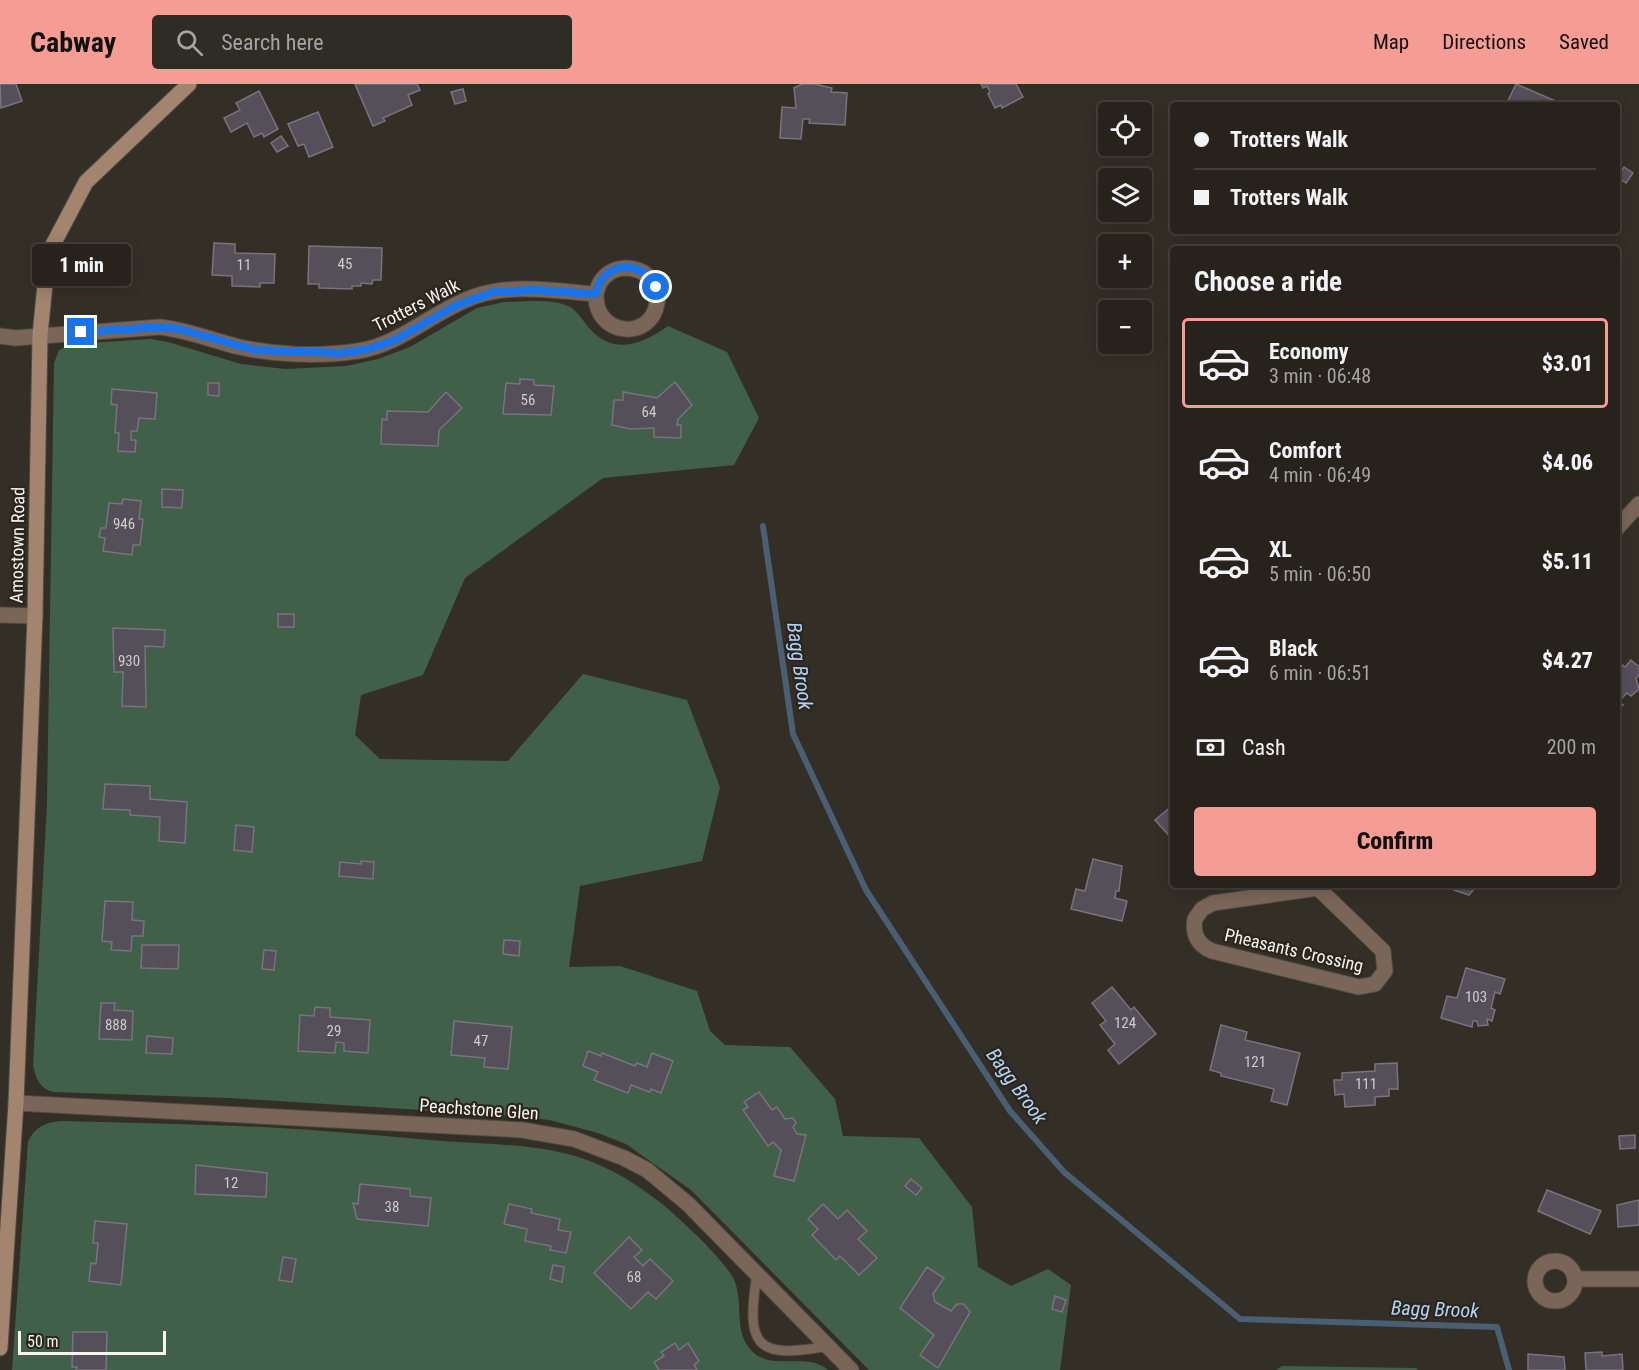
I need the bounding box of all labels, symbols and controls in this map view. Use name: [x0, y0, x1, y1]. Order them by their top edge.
search box: [152, 15, 572, 69]
text: Cabway: [30, 26, 116, 59]
icon: search: [173, 26, 206, 59]
text: Search here: [221, 30, 324, 55]
text: Map: [1373, 30, 1409, 54]
text: Directions: [1442, 30, 1526, 54]
text: Saved: [1559, 30, 1609, 54]
map controls: [1098, 102, 1152, 354]
button: locate: [1098, 102, 1152, 156]
text: Trotters Walk: [1230, 127, 1348, 152]
button: layers: [1098, 168, 1152, 222]
text: Trotters Walk: [1230, 185, 1348, 210]
button: +: [1098, 234, 1152, 288]
callout: 1 min: [32, 245, 130, 287]
text: 1 min: [59, 253, 104, 277]
house number: 45: [338, 255, 352, 273]
house number: 11: [237, 256, 251, 274]
text: Choose a ride: [1194, 266, 1342, 298]
route start: [642, 273, 669, 300]
street label: Trotters Walk: [369, 274, 463, 336]
button: −: [1098, 300, 1152, 354]
route end: [67, 318, 94, 345]
icon: car: [1197, 336, 1251, 390]
text: Economy: [1269, 339, 1349, 364]
text: $3.01: [1542, 351, 1593, 376]
text: 3 min · 06:48: [1269, 364, 1371, 388]
house number: 56: [521, 391, 535, 409]
house number: 64: [642, 403, 656, 421]
icon: car: [1197, 435, 1251, 489]
text: Comfort: [1269, 438, 1342, 463]
text: $4.06: [1542, 450, 1593, 475]
text: 4 min · 06:49: [1269, 463, 1371, 487]
street label: Amostown Road: [5, 487, 29, 603]
house number: 946: [113, 515, 135, 533]
icon: car: [1197, 534, 1251, 588]
text: XL: [1269, 537, 1292, 562]
text: $5.11: [1542, 549, 1593, 574]
text: 5 min · 06:50: [1269, 562, 1371, 586]
water label: Bagg Brook: [782, 621, 818, 713]
icon: car: [1197, 633, 1251, 687]
text: Black: [1269, 636, 1318, 661]
text: $4.27: [1542, 648, 1593, 673]
house number: 930: [118, 652, 140, 670]
text: 6 min · 06:51: [1269, 661, 1371, 685]
icon: cash: [1194, 731, 1227, 764]
text: Cash: [1242, 735, 1286, 760]
text: 200 m: [1547, 735, 1596, 759]
button: Confirm: [1194, 807, 1596, 876]
street label: Pheasants Crossing: [1223, 924, 1365, 976]
house number: 103: [1465, 988, 1487, 1006]
house number: 124: [1114, 1014, 1136, 1032]
house number: 888: [105, 1016, 127, 1034]
house number: 29: [327, 1022, 341, 1040]
house number: 47: [474, 1032, 488, 1050]
water label: Bagg Brook: [981, 1043, 1053, 1130]
house number: 121: [1244, 1053, 1266, 1071]
house number: 111: [1355, 1075, 1377, 1093]
street label: Peachstone Glen: [419, 1094, 539, 1124]
house number: 12: [224, 1174, 238, 1192]
house number: 38: [385, 1198, 399, 1216]
house number: 68: [627, 1268, 641, 1286]
water label: Bagg Brook: [1391, 1295, 1481, 1323]
scale bar: [18, 1328, 166, 1356]
text: 50 m: [27, 1332, 59, 1351]

